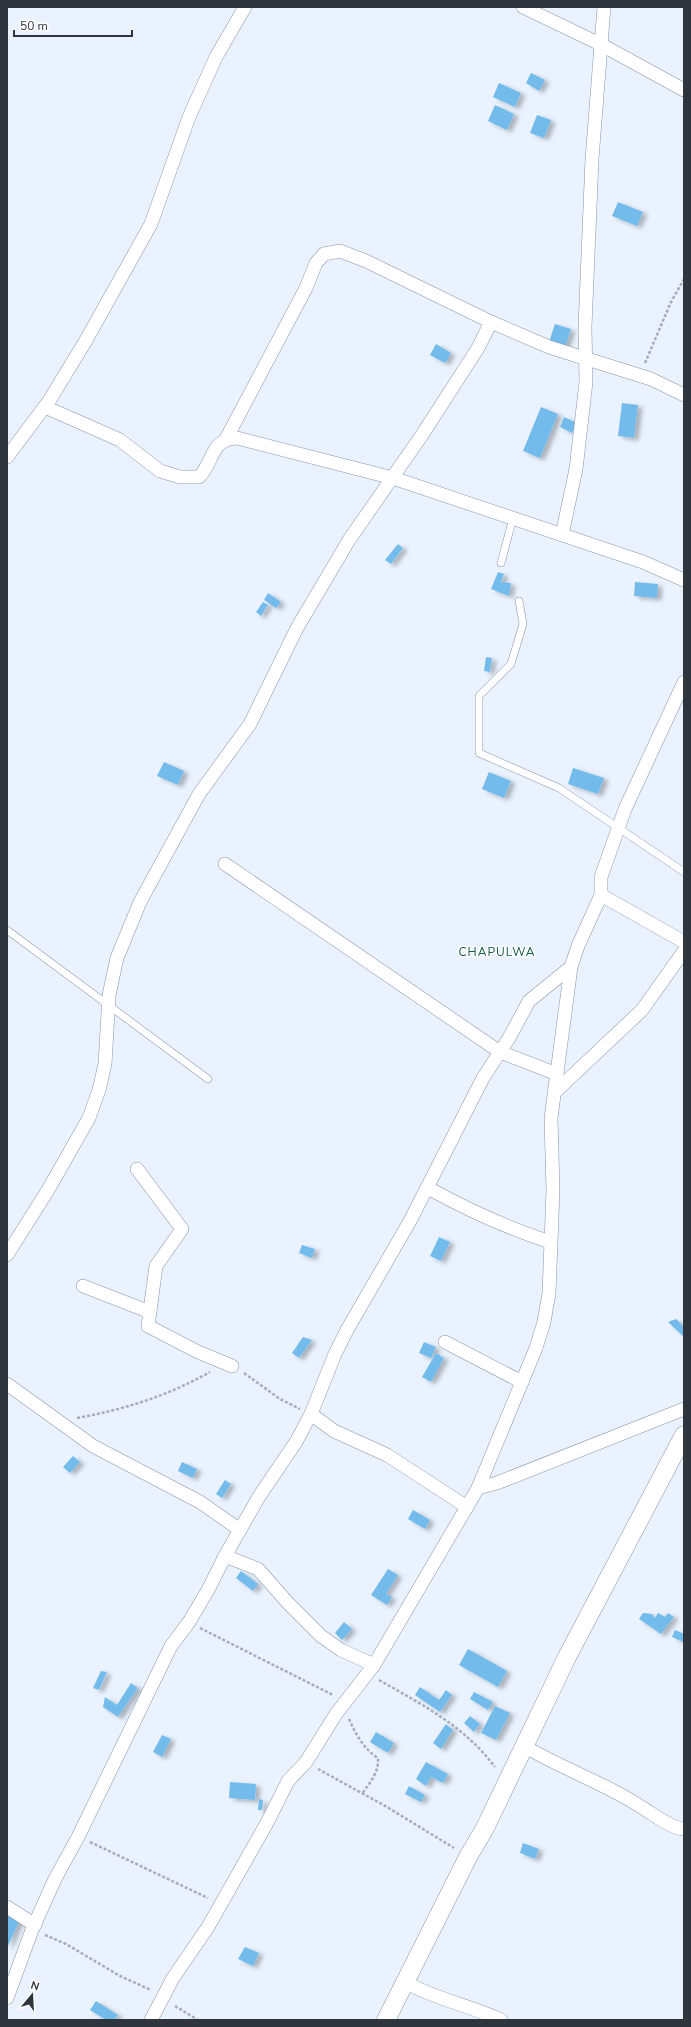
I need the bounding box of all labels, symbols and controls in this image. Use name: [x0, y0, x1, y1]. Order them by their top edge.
scale bar: [14, 12, 132, 38]
text: 50 m: [20, 18, 48, 34]
district label: CHAPULWA: [459, 944, 535, 960]
north arrow: [12, 1975, 52, 2015]
text: N: [29, 1978, 41, 1994]

